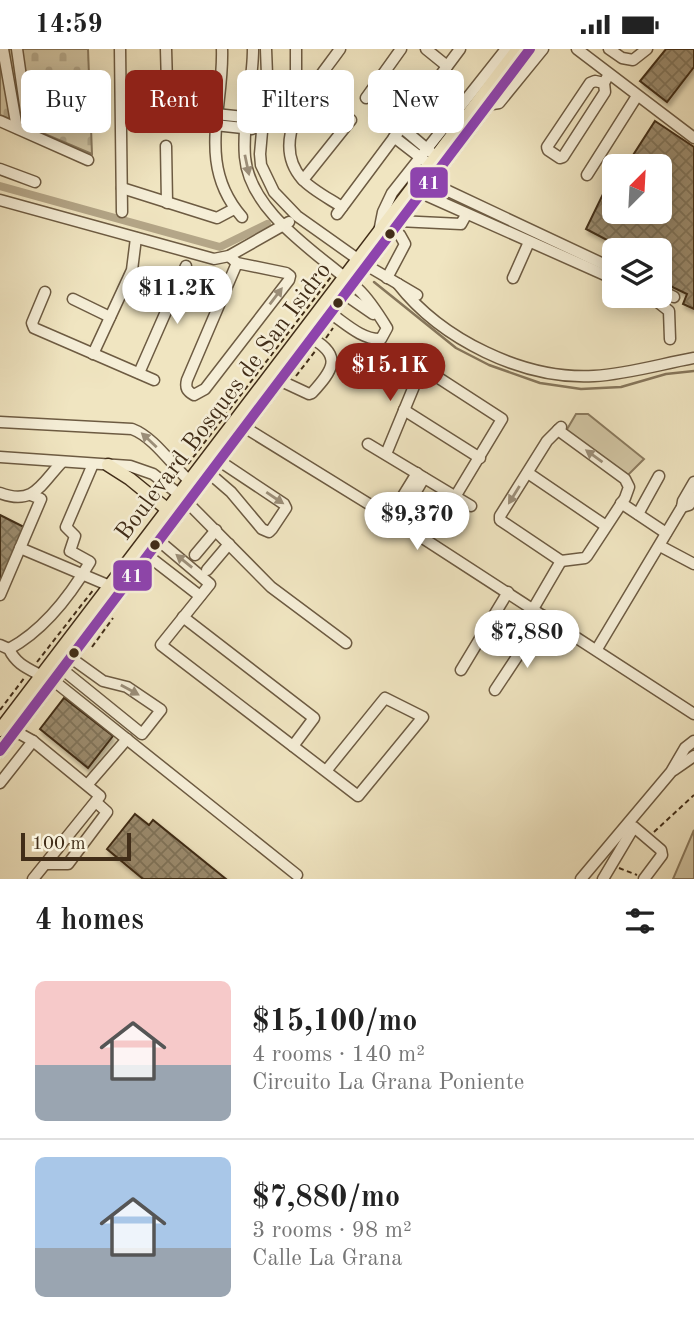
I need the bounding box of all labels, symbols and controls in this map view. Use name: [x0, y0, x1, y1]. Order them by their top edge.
text: 14:59: [35, 12, 103, 38]
chip: Buy: [21, 70, 111, 133]
chip: Rent: [125, 70, 223, 133]
chip: Filters: [237, 70, 354, 133]
chip: New: [368, 70, 464, 133]
north arrow: [602, 154, 672, 224]
map controls: [602, 154, 672, 308]
one-way arrow: [242, 155, 253, 177]
line badge: 41: [409, 166, 449, 199]
text: 41: [418, 175, 440, 194]
unlabelled marker: [383, 227, 397, 241]
button: layers: [602, 238, 672, 308]
street label: Boulevard Bosques de San Isidro: [112, 259, 336, 545]
pin: $11.2K: [120, 267, 234, 326]
text: $11.2K: [138, 277, 216, 300]
one-way arrow: [269, 288, 284, 306]
unlabelled marker: [331, 296, 345, 310]
pin: $15.1K: [333, 343, 447, 403]
text: $15.1K: [351, 354, 429, 377]
one-way arrow: [141, 433, 158, 449]
one-way arrow: [585, 450, 603, 464]
one-way arrow: [507, 485, 520, 504]
one-way arrow: [265, 492, 285, 505]
pin: $9,370: [360, 493, 474, 552]
text: $9,370: [380, 503, 454, 526]
unlabelled marker: [148, 538, 162, 552]
one-way arrow: [176, 554, 194, 569]
line badge: 41: [112, 559, 153, 592]
text: 41: [121, 568, 143, 587]
pin: $7,880: [470, 611, 584, 670]
text: $7,880: [490, 621, 564, 644]
unlabelled marker: [67, 646, 81, 660]
one-way arrow: [120, 684, 140, 696]
scale bar: [21, 830, 131, 862]
text: 100 m: [32, 835, 85, 854]
icon: filters: [621, 902, 659, 940]
text: 4 homes: [35, 906, 144, 936]
text: $15,100/mo: [252, 1007, 417, 1037]
icon: home: [91, 1009, 175, 1093]
text: 4 rooms · 140 m²: [252, 1043, 425, 1066]
text: Circuito La Grana Poniente: [252, 1071, 524, 1094]
text: $7,880/mo: [252, 1183, 400, 1213]
icon: home: [91, 1185, 175, 1269]
text: 3 rooms · 98 m²: [252, 1219, 412, 1242]
text: Calle La Grana: [252, 1247, 403, 1270]

